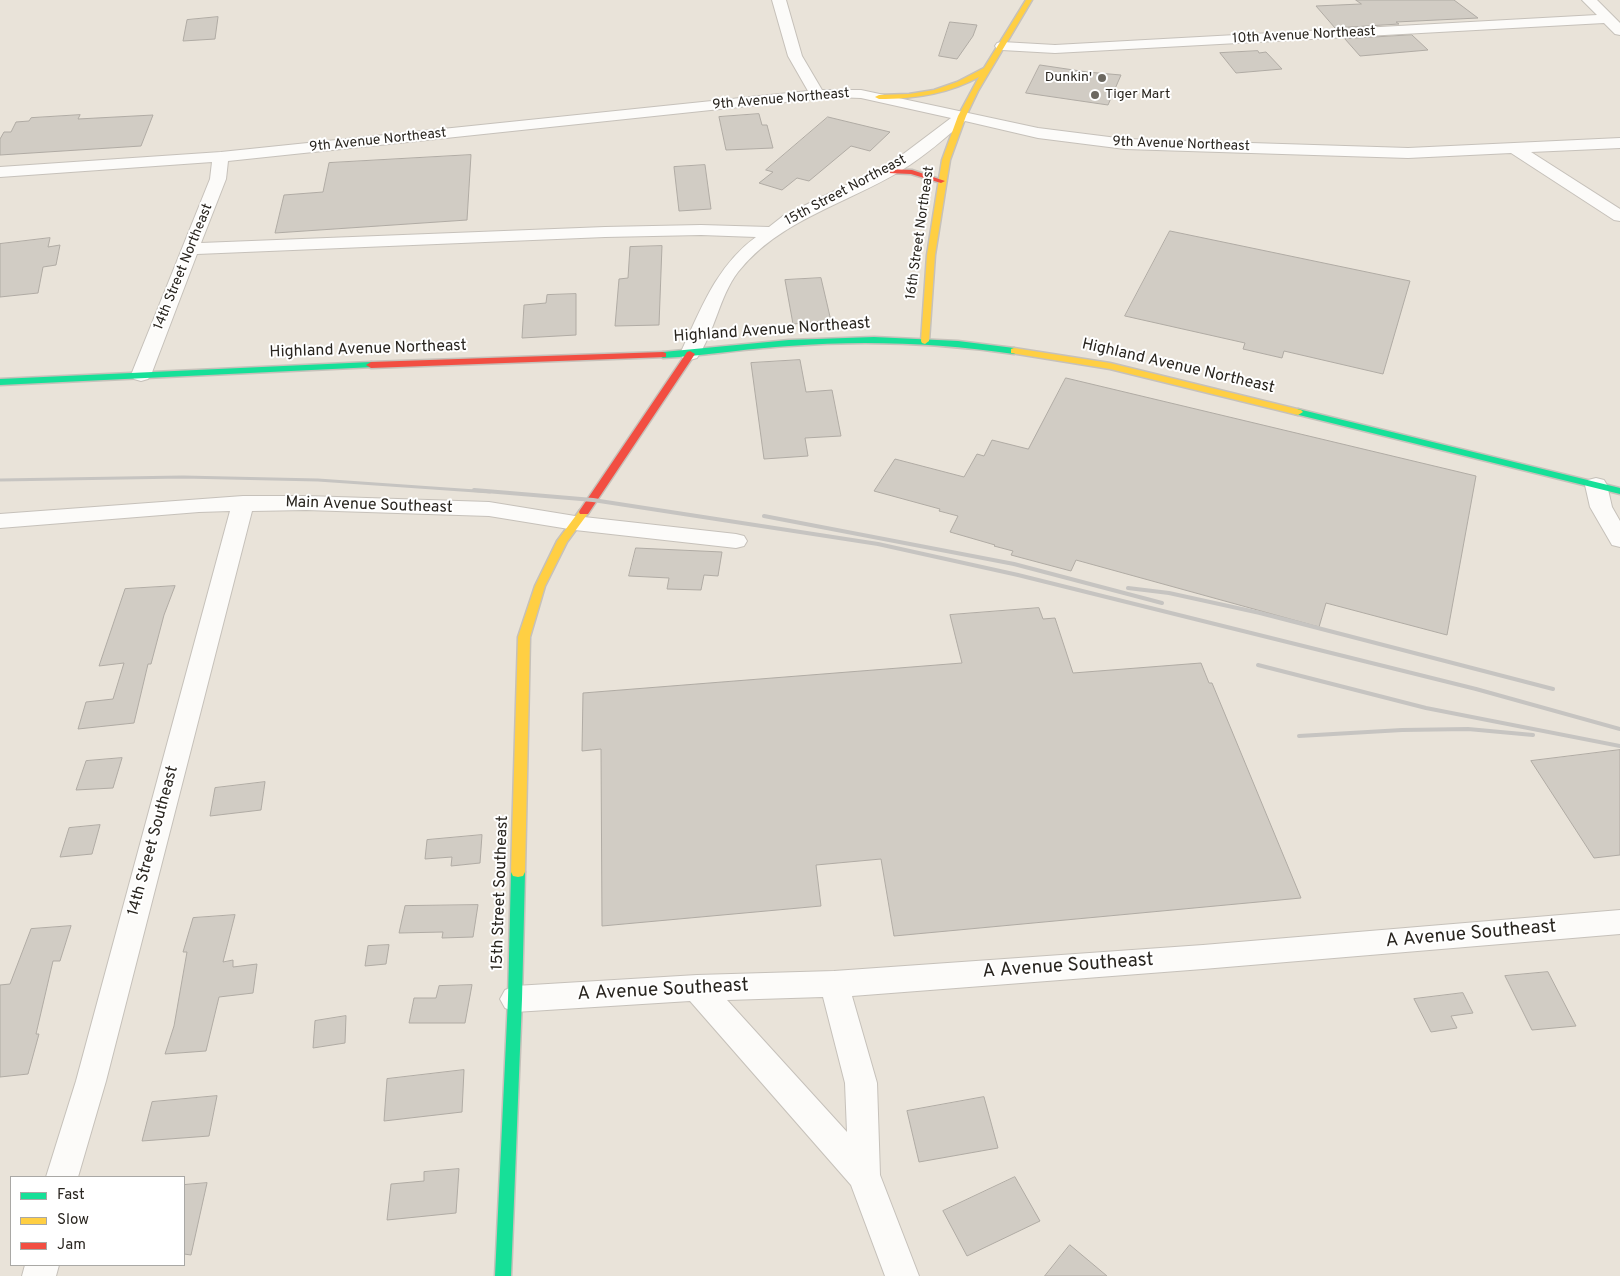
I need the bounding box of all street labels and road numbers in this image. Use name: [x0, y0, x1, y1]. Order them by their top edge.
street label: 10th Avenue Northeast: [1232, 24, 1376, 48]
street label: 9th Avenue Northeast: [712, 86, 850, 114]
street label: 9th Avenue Northeast: [309, 125, 447, 157]
street label: 9th Avenue Northeast: [1112, 134, 1250, 156]
street label: 15th Street Northeast: [782, 152, 910, 230]
street label: 16th Street Northeast: [903, 165, 939, 301]
street label: 14th Street Northeast: [151, 201, 217, 333]
street label: Highland Avenue Northeast: [673, 315, 871, 347]
street label: Highland Avenue Northeast: [1080, 335, 1276, 399]
street label: Highland Avenue Northeast: [269, 337, 467, 363]
street label: Main Avenue Southeast: [285, 493, 453, 519]
street label: 14th Street Southeast: [125, 764, 183, 918]
street label: 15th Street Southeast: [489, 815, 513, 971]
street label: A Avenue Southeast: [1385, 916, 1557, 954]
street label: A Avenue Southeast: [982, 950, 1154, 984]
street label: A Avenue Southeast: [577, 975, 749, 1007]

